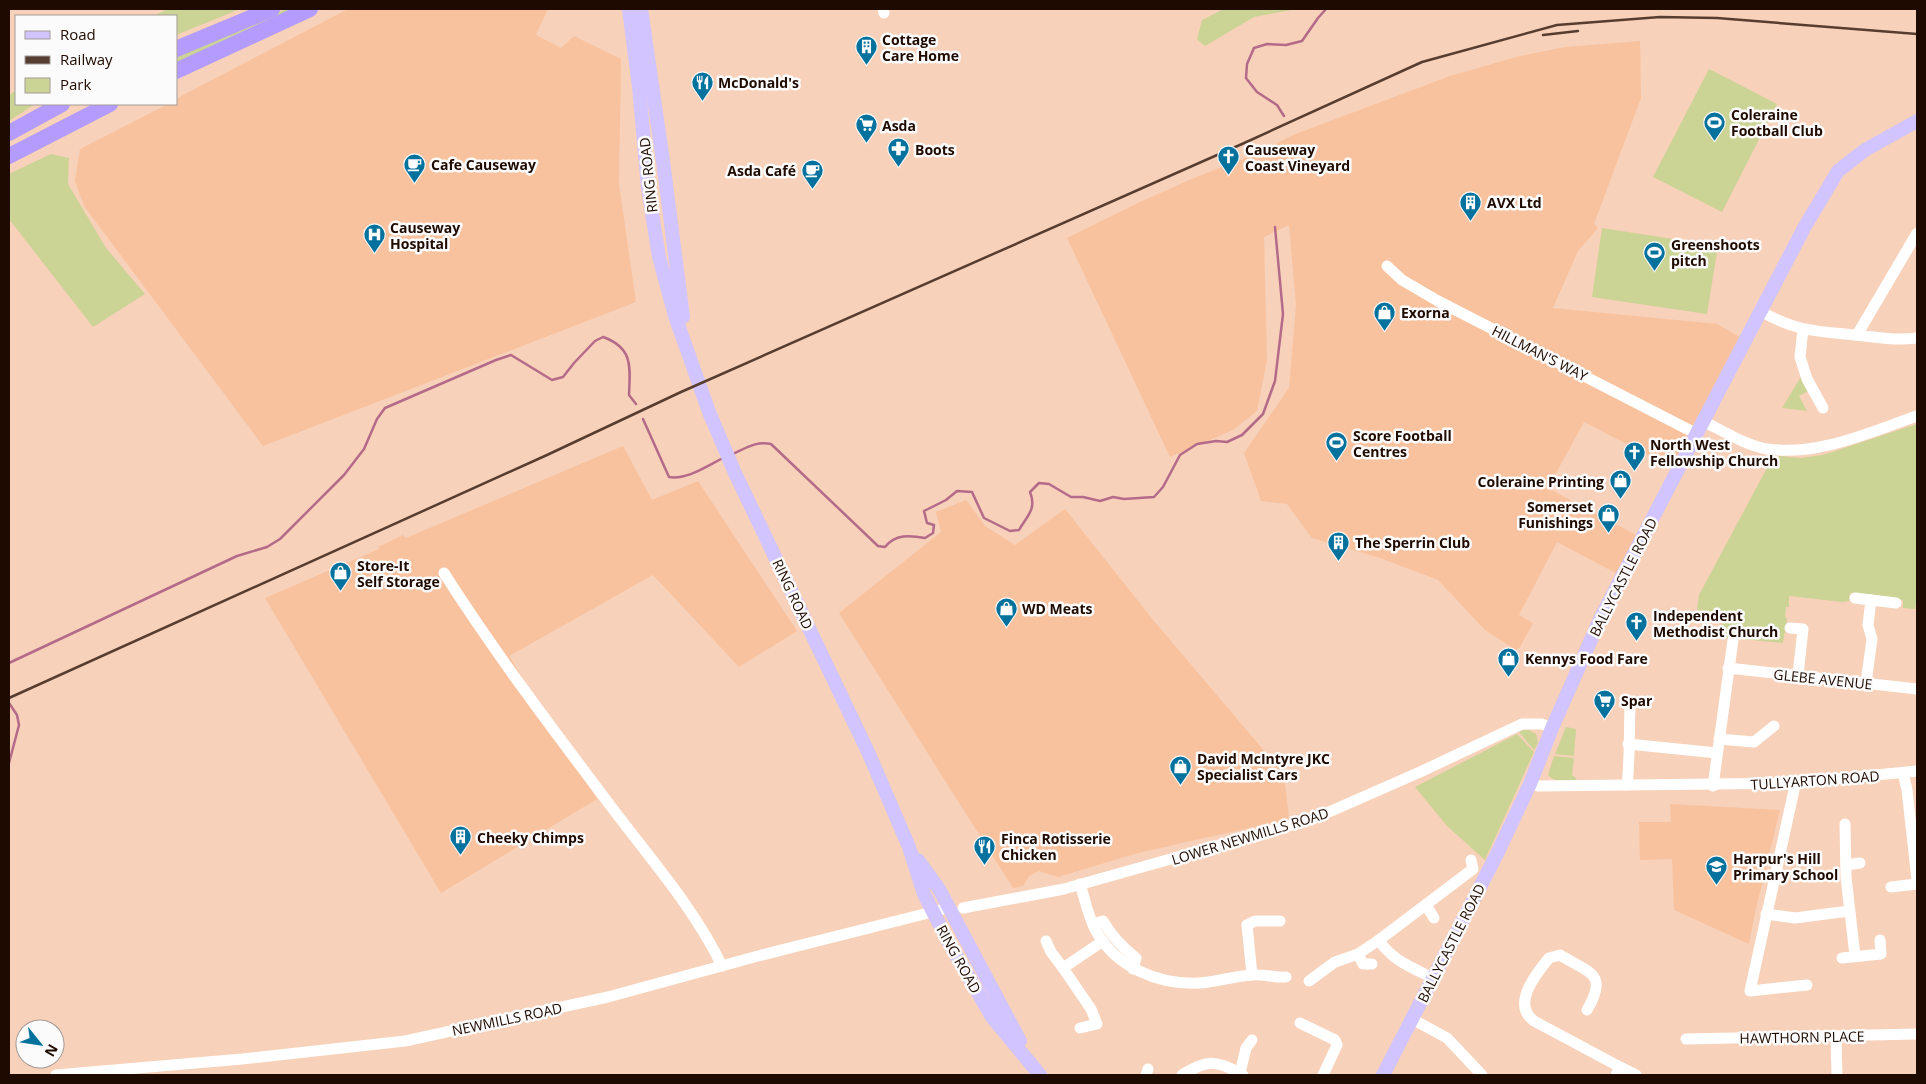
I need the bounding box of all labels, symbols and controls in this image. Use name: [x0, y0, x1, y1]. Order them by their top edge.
legend: [15, 15, 178, 105]
text: Road: [60, 24, 96, 44]
place label: Cottage Care Home: [882, 30, 959, 65]
building icon: Cottage Care Home: [854, 35, 878, 66]
text: Railway: [60, 49, 113, 69]
restaurant icon: McDonald's: [690, 70, 714, 101]
place label: McDonald's: [718, 73, 799, 92]
text: Park: [60, 74, 91, 94]
place label: Coleraine Football Club: [1731, 105, 1823, 140]
sports icon: Coleraine Football Club: [1703, 110, 1727, 141]
supermarket icon: Asda: [854, 113, 878, 144]
place label: Asda: [882, 116, 916, 135]
street label: RING ROAD: [635, 136, 661, 214]
pharmacy icon: Boots: [887, 137, 911, 168]
place label: Boots: [915, 140, 955, 159]
place label: Causeway Coast Vineyard: [1245, 140, 1350, 175]
church icon: Causeway Coast Vineyard: [1217, 145, 1241, 176]
cafe icon: Cafe Causeway: [403, 152, 427, 183]
place label: Cafe Causeway: [431, 155, 536, 174]
cafe icon: Asda Café: [800, 158, 824, 189]
place label: Asda Café: [727, 161, 796, 180]
building icon: AVX Ltd: [1459, 190, 1483, 221]
place label: AVX Ltd: [1487, 193, 1542, 212]
place label: Causeway Hospital: [390, 218, 460, 253]
hospital icon: Causeway Hospital: [362, 223, 386, 254]
place label: Greenshoots pitch: [1671, 235, 1760, 270]
sports icon: Greenshoots pitch: [1643, 240, 1667, 271]
shop icon: Exorna: [1373, 300, 1397, 331]
place label: Exorna: [1401, 303, 1450, 322]
street label: HILLMAN'S WAY: [1489, 321, 1591, 385]
place label: Score Football Centres: [1353, 426, 1452, 461]
sports icon: Score Football Centres: [1325, 431, 1349, 462]
place label: North West Fellowship Church: [1650, 435, 1778, 470]
church icon: North West Fellowship Church: [1622, 440, 1646, 471]
shop icon: Coleraine Printing: [1608, 469, 1632, 500]
place label: Coleraine Printing: [1478, 472, 1604, 491]
place label: Somerset Funishings: [1518, 497, 1593, 532]
shop icon: Somerset Funishings: [1597, 502, 1621, 533]
street label: BALLYCASTLE ROAD: [1585, 514, 1661, 640]
building icon: The Sperrin Club: [1327, 530, 1351, 561]
place label: The Sperrin Club: [1355, 533, 1470, 552]
place label: Store-It Self Storage: [357, 556, 440, 591]
street label: RING ROAD: [768, 556, 818, 632]
shop icon: Store-It Self Storage: [329, 561, 353, 592]
shop icon: WD Meats: [994, 596, 1018, 627]
place label: WD Meats: [1022, 599, 1093, 618]
place label: Independent Methodist Church: [1653, 606, 1778, 641]
church icon: Independent Methodist Church: [1625, 611, 1649, 642]
shop icon: Kennys Food Fare: [1497, 646, 1521, 677]
place label: Kennys Food Fare: [1525, 649, 1648, 668]
street label: GLEBE AVENUE: [1773, 664, 1873, 694]
supermarket icon: Spar: [1593, 688, 1617, 719]
place label: Spar: [1621, 691, 1653, 710]
place label: David McIntyre JKC Specialist Cars: [1197, 749, 1330, 784]
shop icon: David McIntyre JKC Specialist Cars: [1169, 754, 1193, 785]
street label: TULLYARTON ROAD: [1750, 766, 1880, 794]
street label: LOWER NEWMILLS ROAD: [1169, 803, 1331, 869]
building icon: Cheeky Chimps: [449, 825, 473, 856]
place label: Cheeky Chimps: [477, 828, 584, 847]
place label: Finca Rotisserie Chicken: [1001, 829, 1111, 864]
restaurant icon: Finca Rotisserie Chicken: [973, 834, 997, 865]
place label: Harpur's Hill Primary School: [1733, 849, 1838, 884]
school or university icon: Harpur's Hill Primary School: [1705, 854, 1729, 885]
street label: BALLYCASTLE ROAD: [1413, 880, 1489, 1006]
street label: RING ROAD: [932, 921, 986, 997]
street label: NEWMILLS ROAD: [450, 998, 564, 1040]
north arrow: [15, 1019, 65, 1069]
street label: HAWTHORN PLACE: [1739, 1026, 1865, 1048]
text: N: [41, 1041, 63, 1060]

